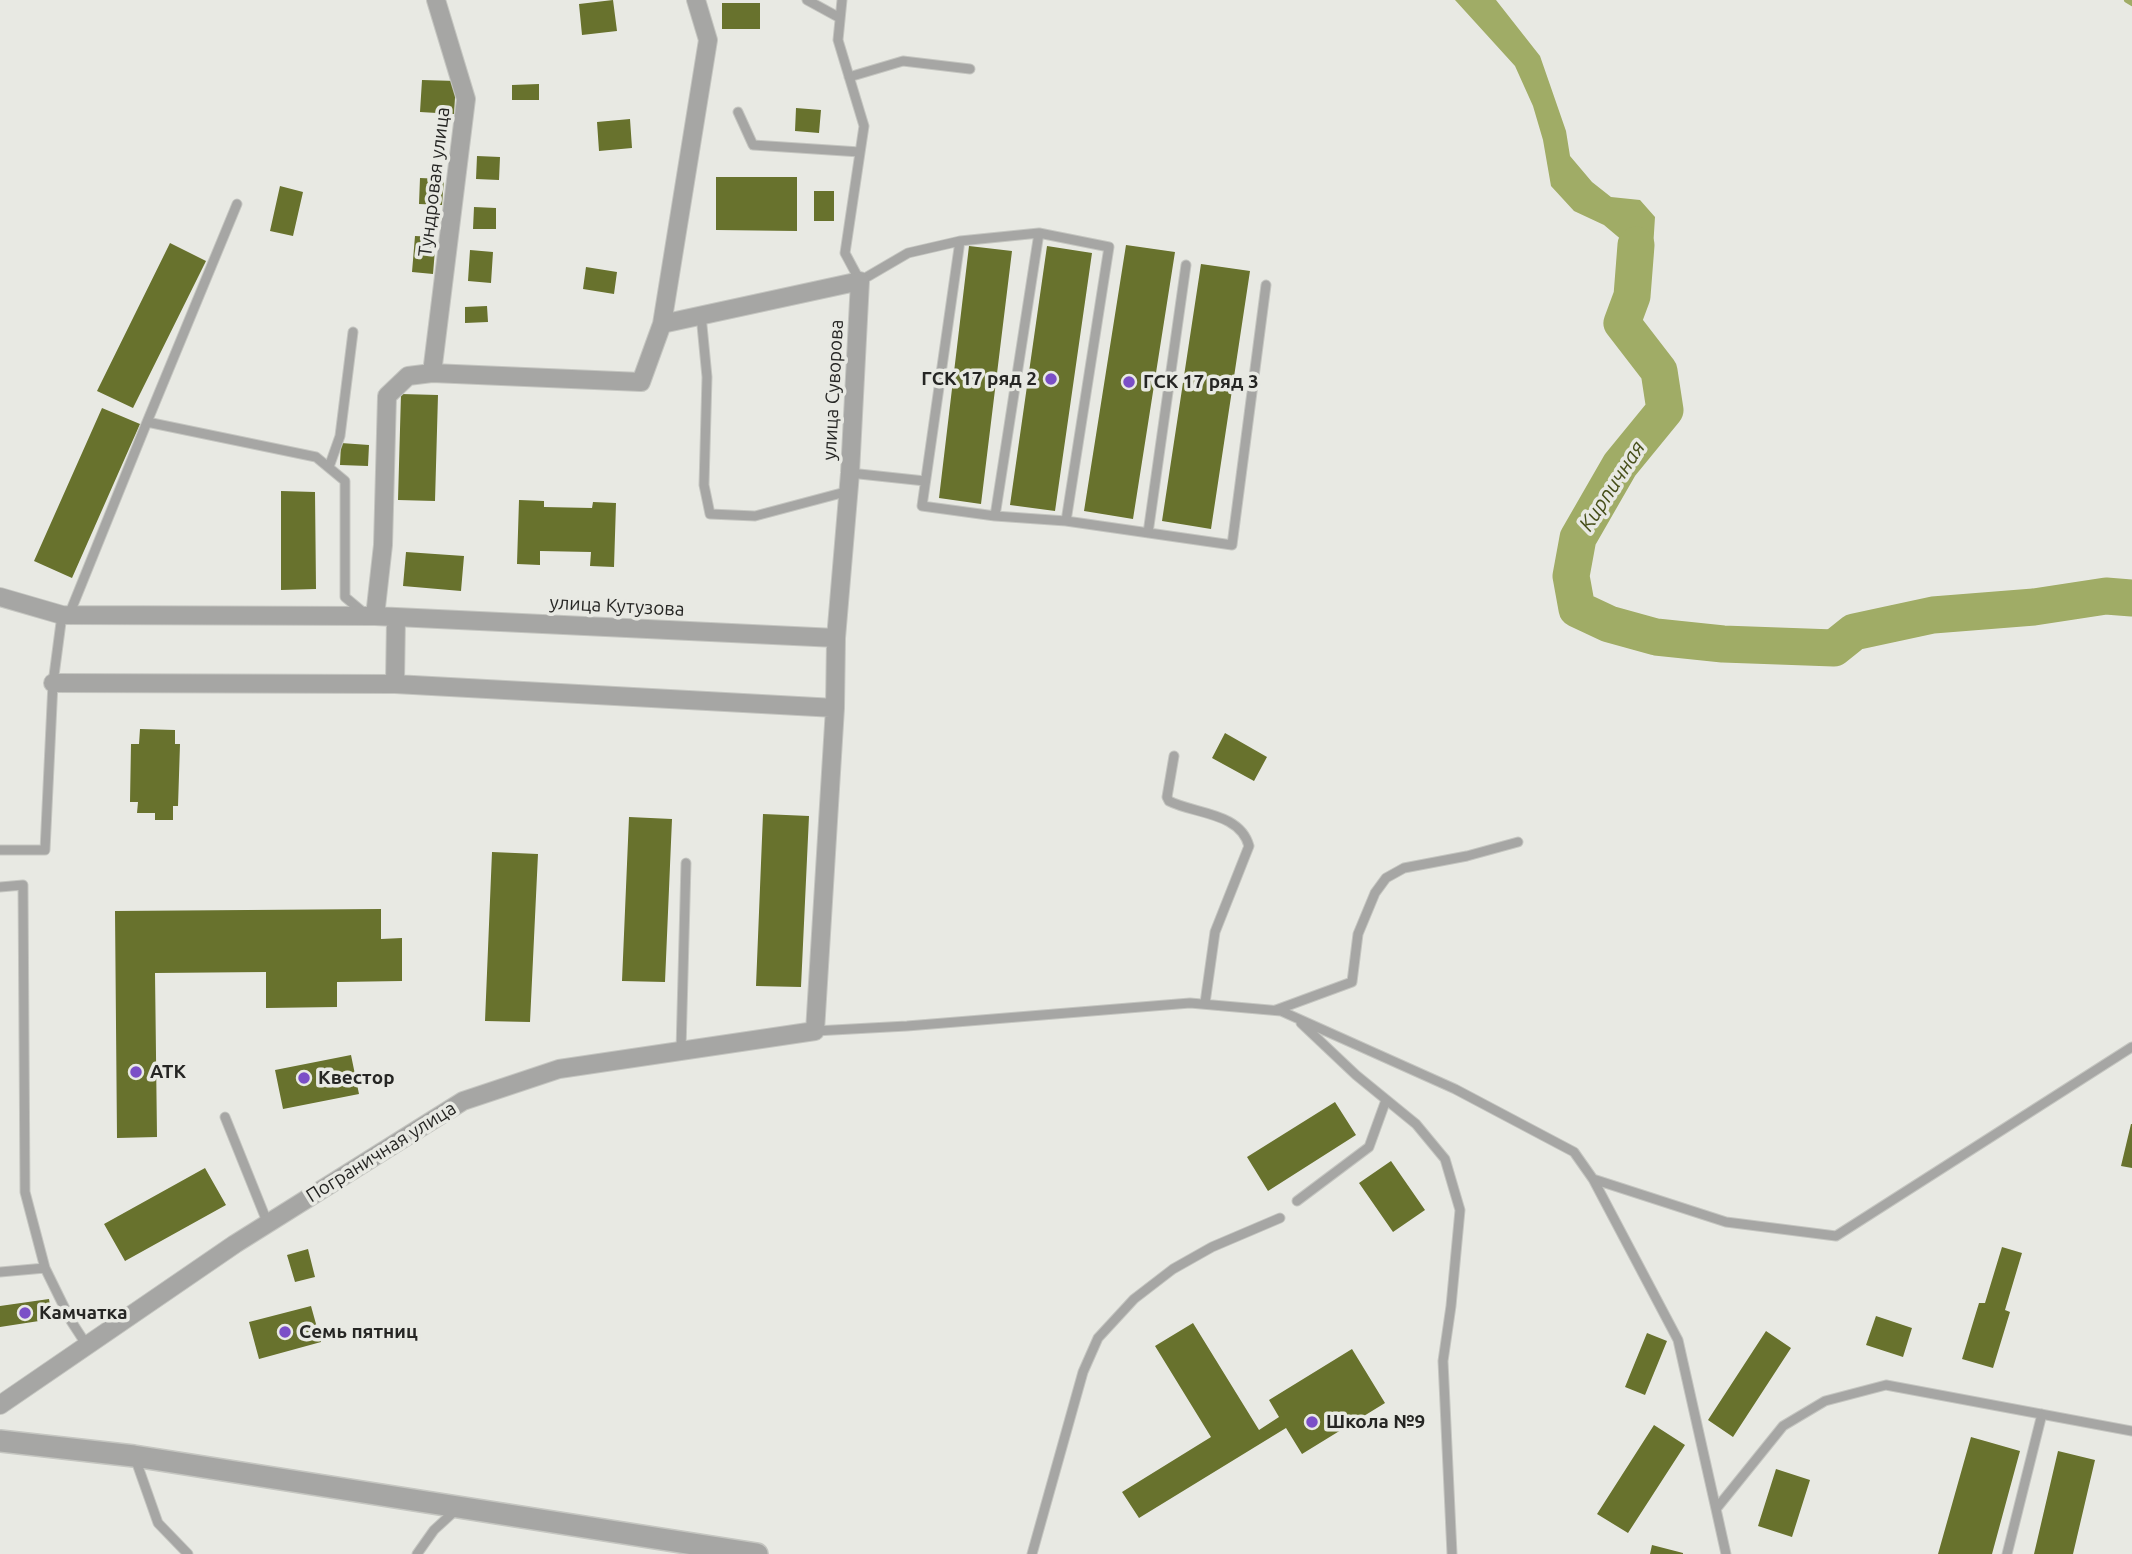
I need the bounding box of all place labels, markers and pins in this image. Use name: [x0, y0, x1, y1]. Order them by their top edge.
place label: ГСК 17 ряд 2: [921, 368, 1037, 390]
marker: ГСК 17 ряд 2: [1043, 371, 1059, 387]
place label: ГСК 17 ряд 3: [1143, 371, 1259, 393]
marker: ГСК 17 ряд 3: [1121, 374, 1137, 390]
place label: АТК: [150, 1061, 186, 1083]
marker: АТК: [128, 1064, 144, 1080]
place label: Квестор: [318, 1067, 395, 1089]
marker: Квестор: [296, 1070, 312, 1086]
place label: Камчатка: [39, 1302, 128, 1324]
marker: Камчатка: [17, 1305, 33, 1321]
place label: Семь пятниц: [299, 1321, 418, 1343]
marker: Семь пятниц: [277, 1324, 293, 1340]
place label: Школа №9: [1326, 1411, 1425, 1433]
marker: Школа №9: [1304, 1414, 1320, 1430]

